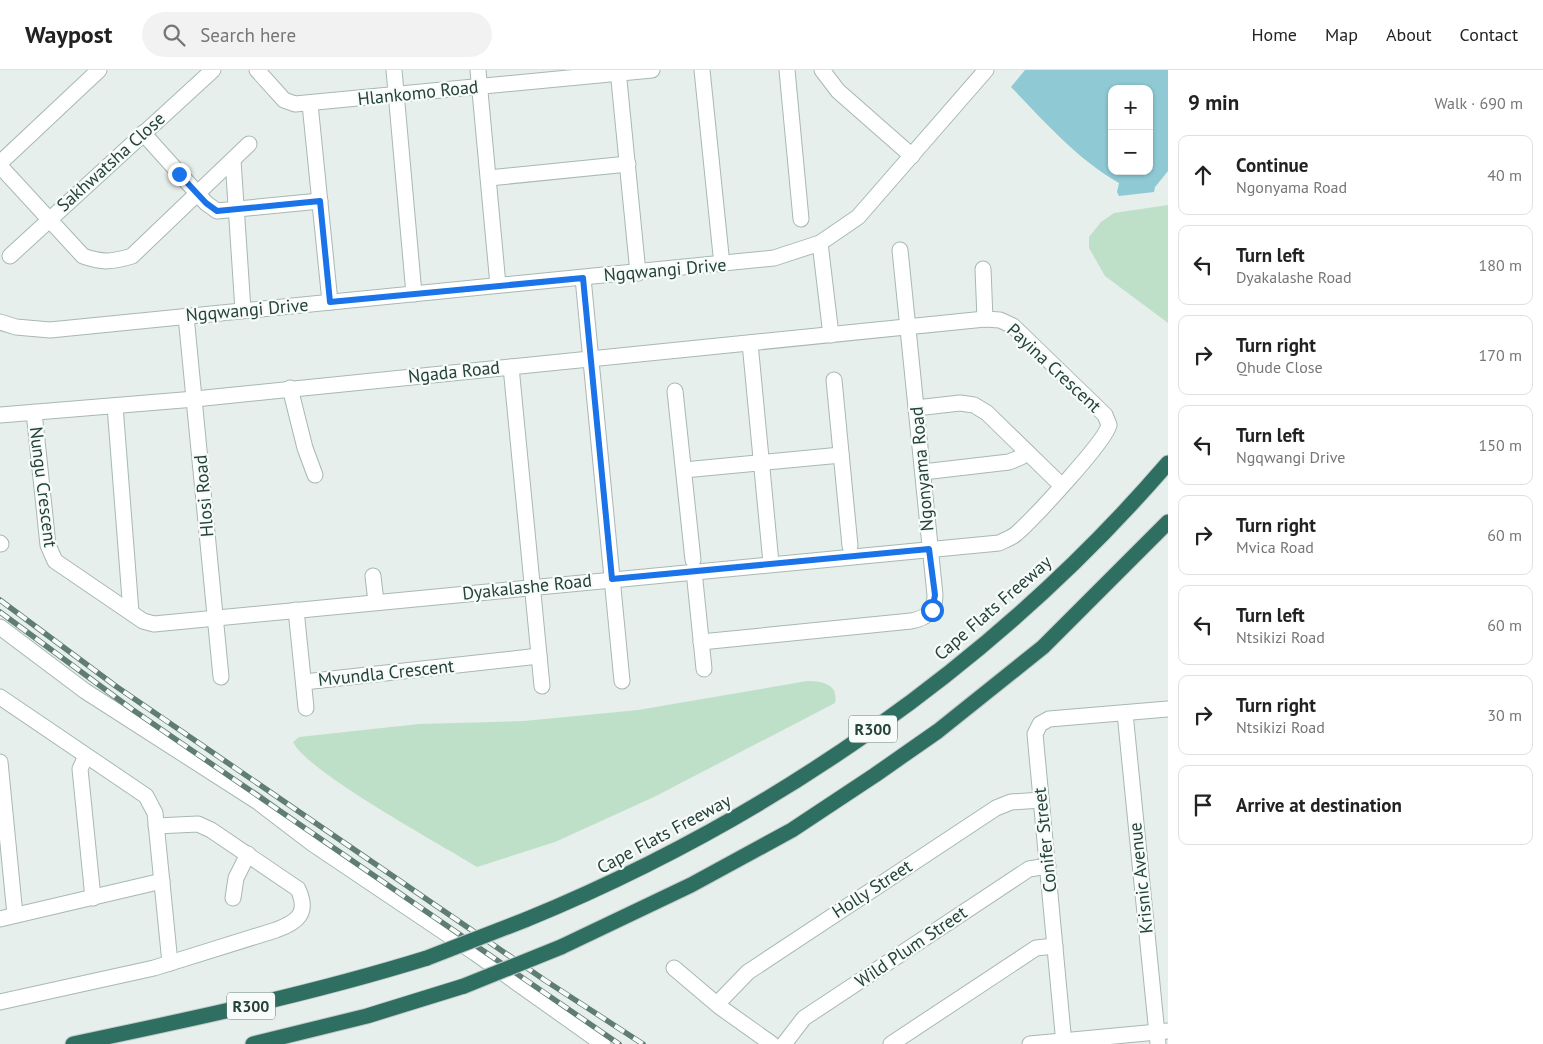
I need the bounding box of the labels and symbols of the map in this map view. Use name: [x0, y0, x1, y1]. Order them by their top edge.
street label: Hlankomo Road: [356, 75, 479, 110]
street label: Sakhwatsha Close: [52, 107, 170, 216]
route end: [168, 163, 191, 186]
street label: Ngqwangi Drive: [603, 253, 727, 286]
street label: Ngqwangi Drive: [185, 293, 309, 326]
street label: Payina Crescent: [1002, 318, 1106, 417]
street label: Ngada Road: [407, 355, 501, 388]
street label: Ngonyama Road: [905, 406, 938, 532]
street label: Nungu Crescent: [25, 425, 62, 549]
street label: Hlosi Road: [188, 454, 219, 538]
street label: Cape Flats Freeway: [929, 550, 1057, 665]
street label: Dyakalashe Road: [461, 568, 593, 605]
route start: [921, 599, 944, 622]
street label: Mvundla Crescent: [317, 654, 455, 691]
road number: R300: [849, 716, 897, 742]
street label: Conifer Street: [1028, 786, 1061, 894]
street label: Cape Flats Freeway: [593, 788, 735, 879]
street label: Krisnic Avenue: [1123, 821, 1158, 935]
street label: Holly Street: [827, 854, 916, 923]
street label: Wild Plum Street: [850, 901, 971, 992]
road number: R300: [227, 992, 275, 1019]

